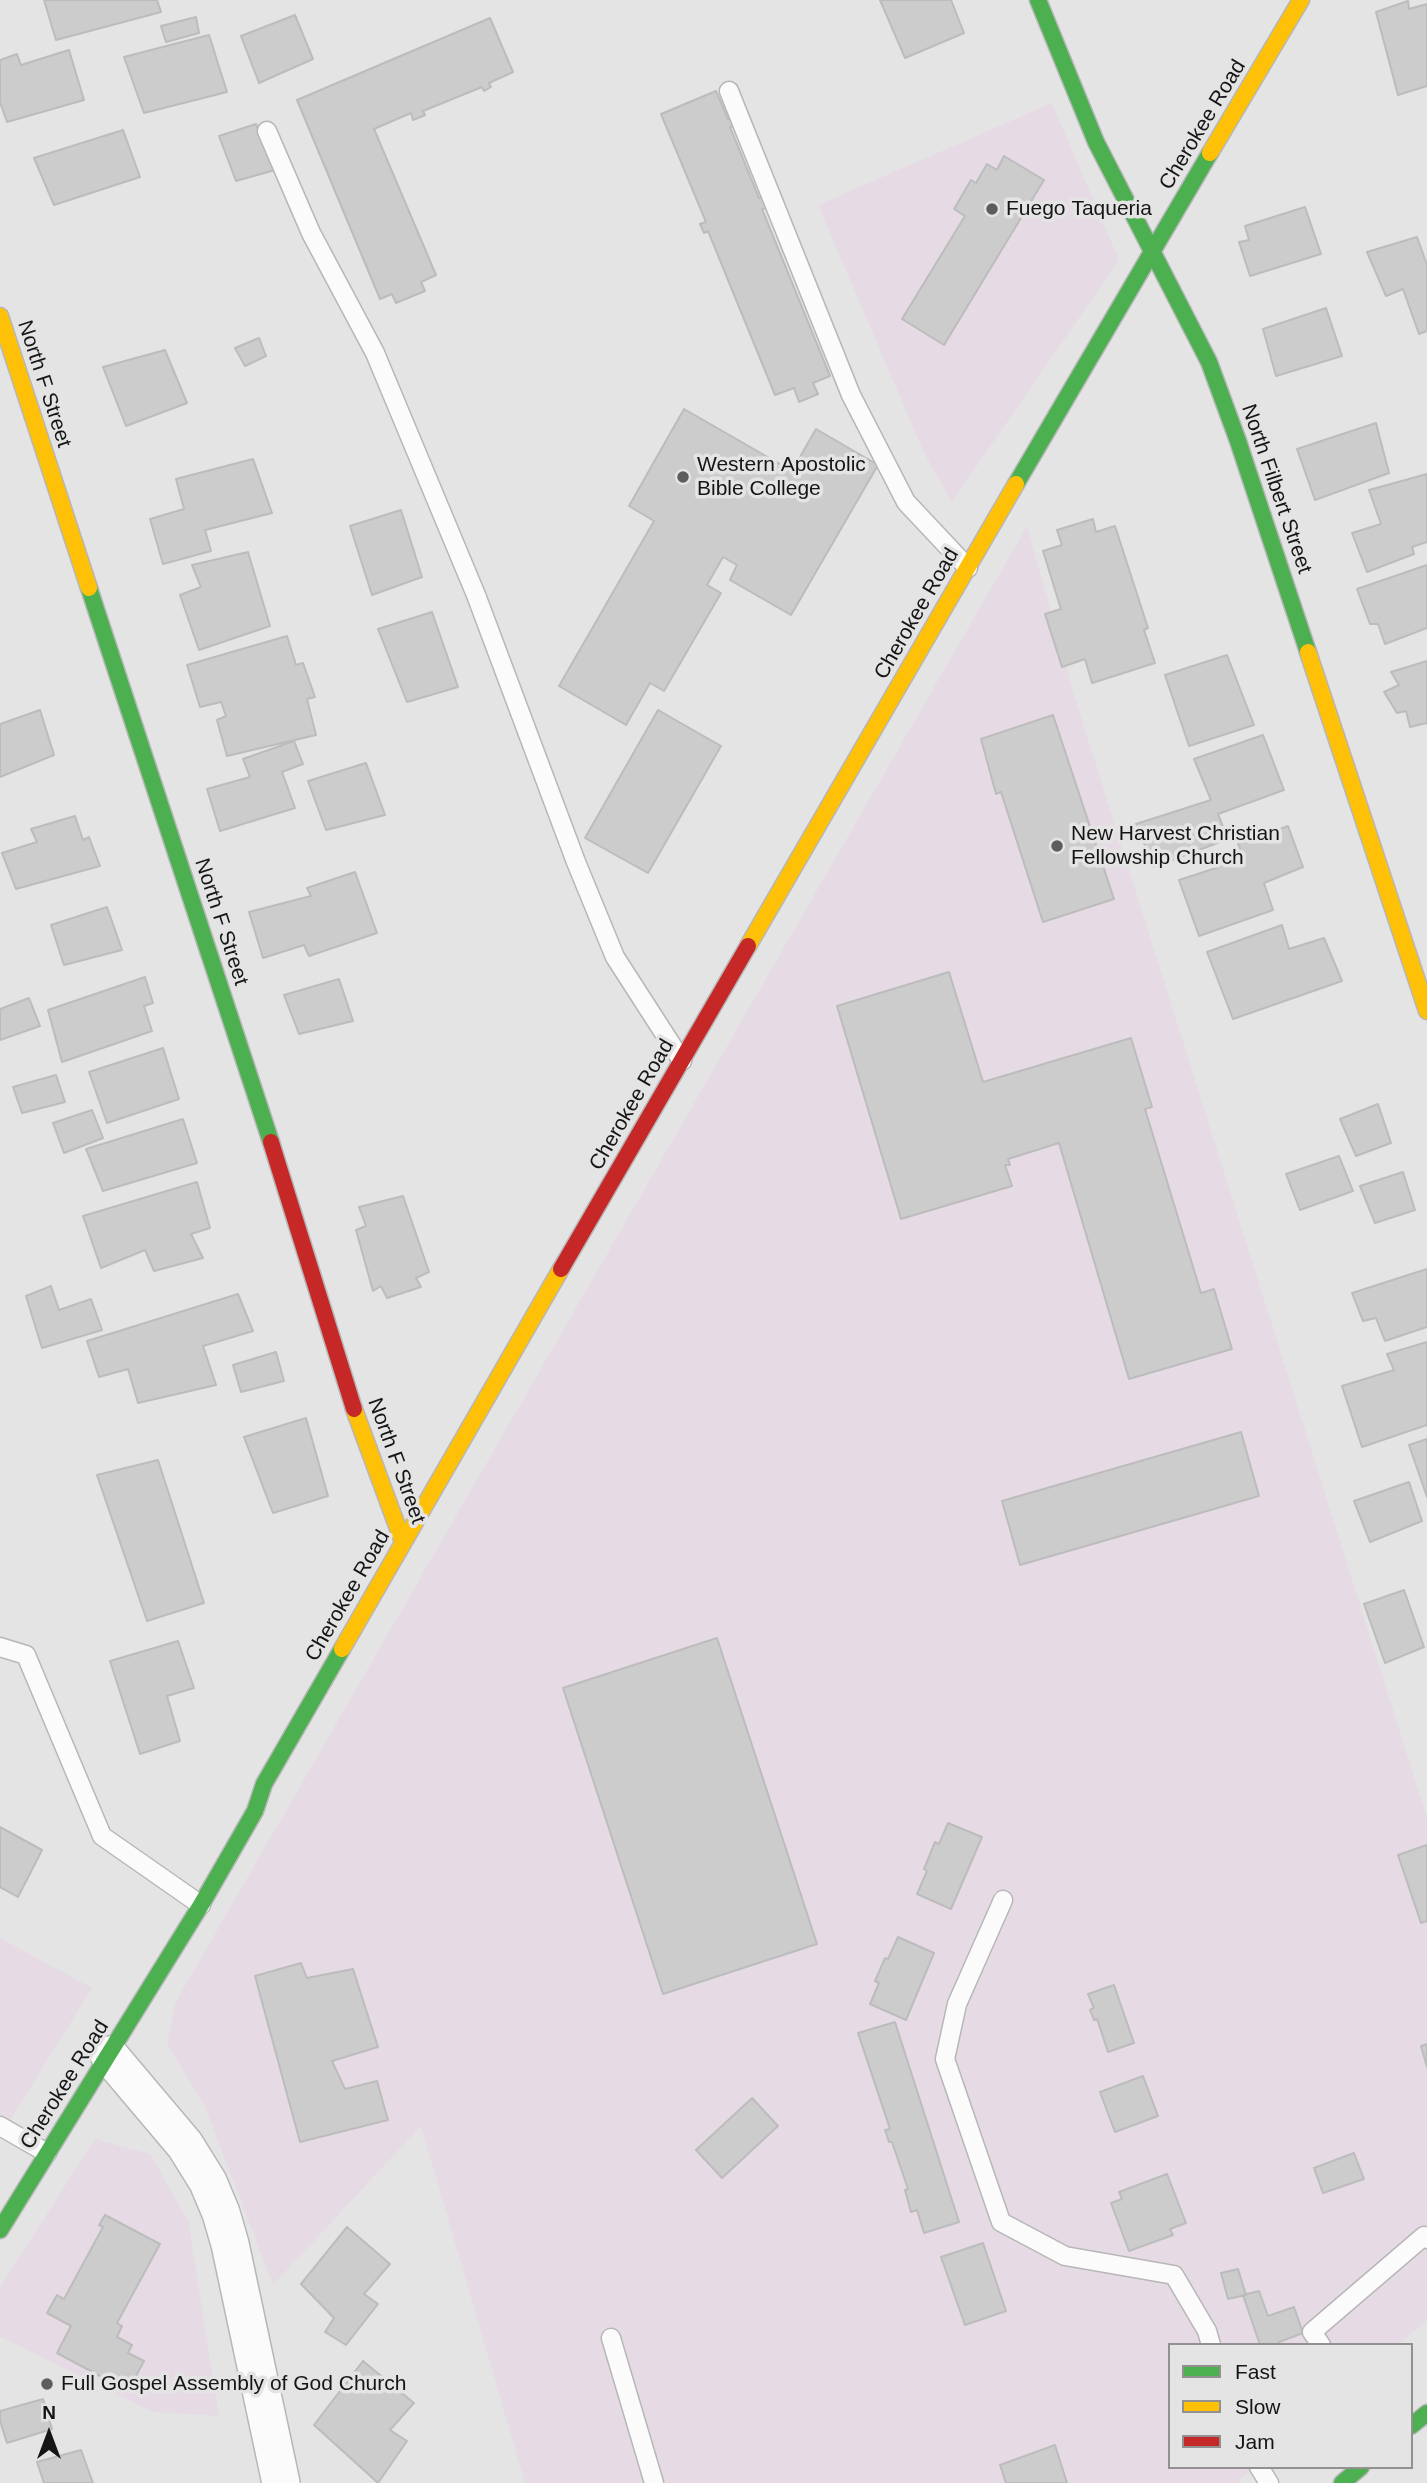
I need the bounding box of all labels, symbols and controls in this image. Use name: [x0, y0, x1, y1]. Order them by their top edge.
street label: Cherokee Road: [1154, 55, 1252, 195]
place label: Fuego Taqueria: [1006, 196, 1152, 222]
marker: Fuego Taqueria: [984, 201, 1000, 217]
street label: North F Street: [12, 317, 76, 451]
street label: North Filbert Street: [1235, 401, 1317, 577]
place label: Western Apostolic Bible College: [697, 452, 866, 502]
marker: Western Apostolic Bible College: [675, 469, 691, 485]
street label: Cherokee Road: [869, 544, 965, 684]
place label: New Harvest Christian Fellowship Church: [1071, 821, 1280, 871]
marker: New Harvest Christian Fellowship Church: [1049, 838, 1065, 854]
street label: North F Street: [189, 855, 253, 989]
street label: Cherokee Road: [584, 1035, 680, 1175]
street label: North F Street: [362, 1395, 430, 1527]
street label: Cherokee Road: [300, 1526, 396, 1666]
street label: Cherokee Road: [15, 2016, 115, 2154]
legend: [1168, 2343, 1413, 2469]
text: Fast: [1235, 2360, 1276, 2383]
place label: Full Gospel Assembly of God Church: [61, 2371, 406, 2397]
marker: Full Gospel Assembly of God Church: [39, 2376, 55, 2392]
text: Slow: [1235, 2395, 1281, 2418]
north arrow: [14, 2399, 84, 2469]
text: N: [42, 2402, 56, 2423]
text: Jam: [1235, 2430, 1275, 2453]

